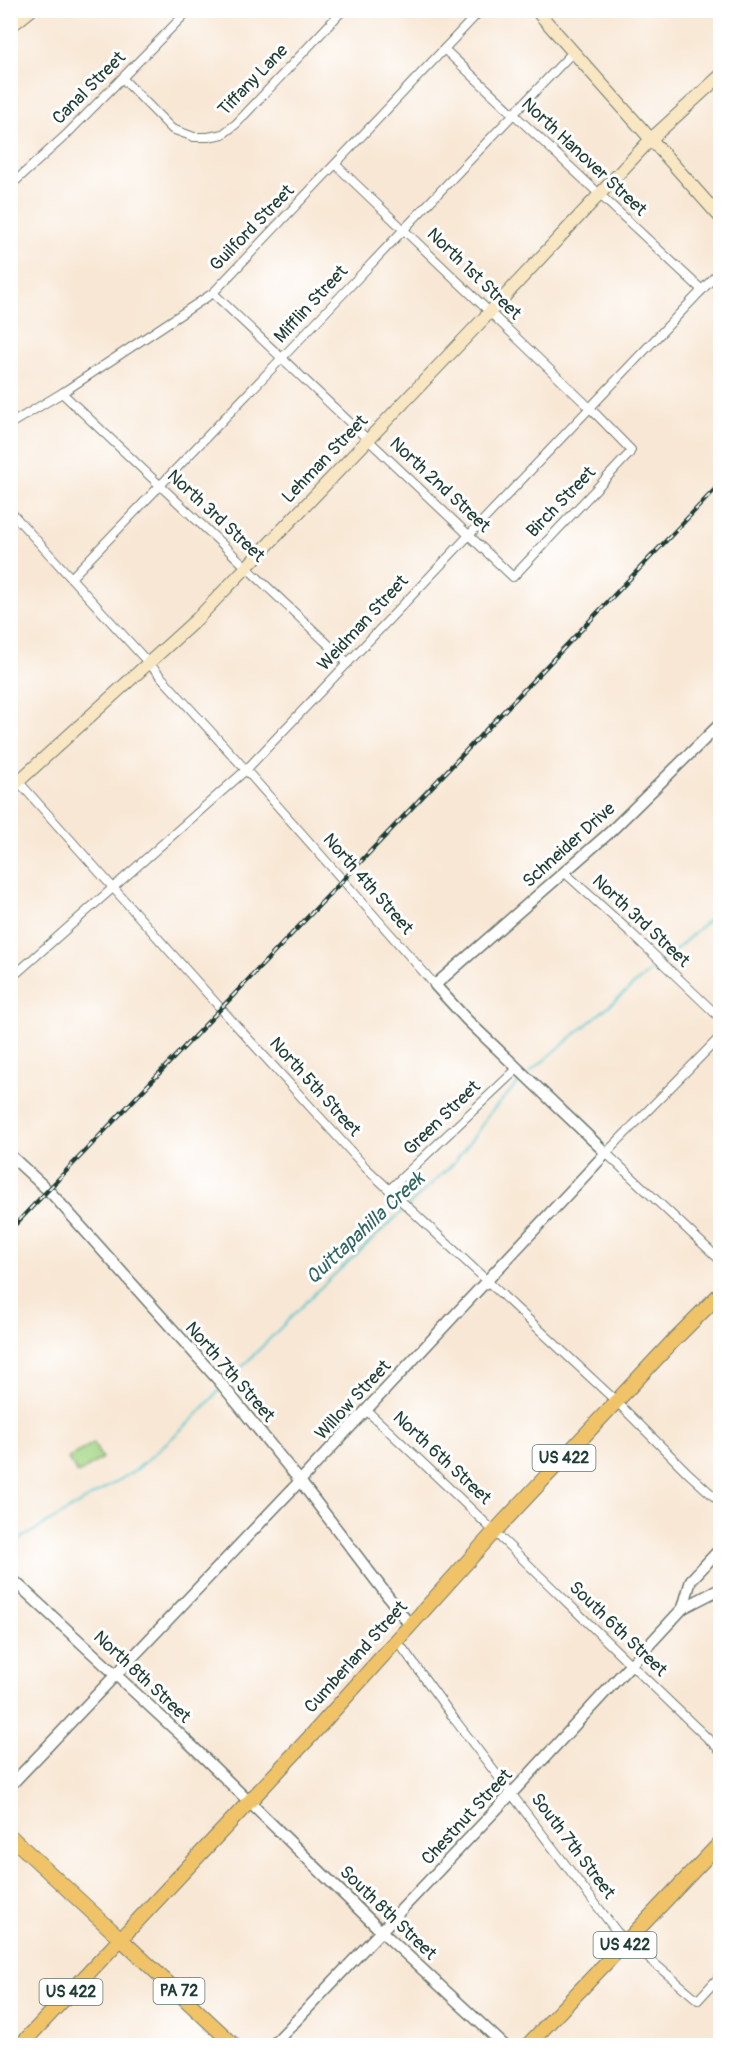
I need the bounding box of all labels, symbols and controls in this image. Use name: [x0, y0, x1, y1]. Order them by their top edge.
street label: Tiffany Lane: [213, 39, 293, 121]
street label: Canal Street: [47, 46, 131, 130]
street label: North Hanover Street: [516, 93, 652, 222]
street label: Guilford Street: [205, 179, 300, 276]
street label: North 1st Street: [422, 223, 527, 325]
street label: Mifflin Street: [269, 260, 353, 348]
street label: Lehman Street: [277, 409, 373, 508]
street label: North 2nd Street: [385, 432, 496, 538]
street label: Birch Street: [521, 461, 601, 542]
street label: North 3rd Street: [162, 465, 270, 568]
street label: Weidman Street: [313, 570, 414, 676]
street label: Schneider Drive: [518, 797, 620, 893]
street label: North 4th Street: [318, 829, 419, 940]
street label: North 3rd Street: [587, 870, 695, 973]
street label: North 5th Street: [264, 1032, 366, 1142]
street label: Green Street: [399, 1075, 486, 1160]
water label: Quittapahilla Creek: [300, 1165, 431, 1289]
street label: North 7th Street: [180, 1317, 280, 1428]
street label: Willow Street: [310, 1354, 397, 1445]
street label: North 6th Street: [388, 1406, 497, 1510]
road number: US 422: [532, 1445, 596, 1471]
street label: South 6th Street: [564, 1576, 672, 1682]
street label: Cumberland Street: [299, 1595, 413, 1718]
street label: North 8th Street: [88, 1626, 196, 1729]
street label: Chestnut Street: [417, 1764, 518, 1870]
street label: South 7th Street: [526, 1788, 621, 1904]
street label: South 8th Street: [335, 1861, 442, 1966]
road number: US 422: [594, 1932, 656, 1958]
road number: PA 72: [154, 1978, 204, 2004]
road number: US 422: [40, 1979, 103, 2005]

